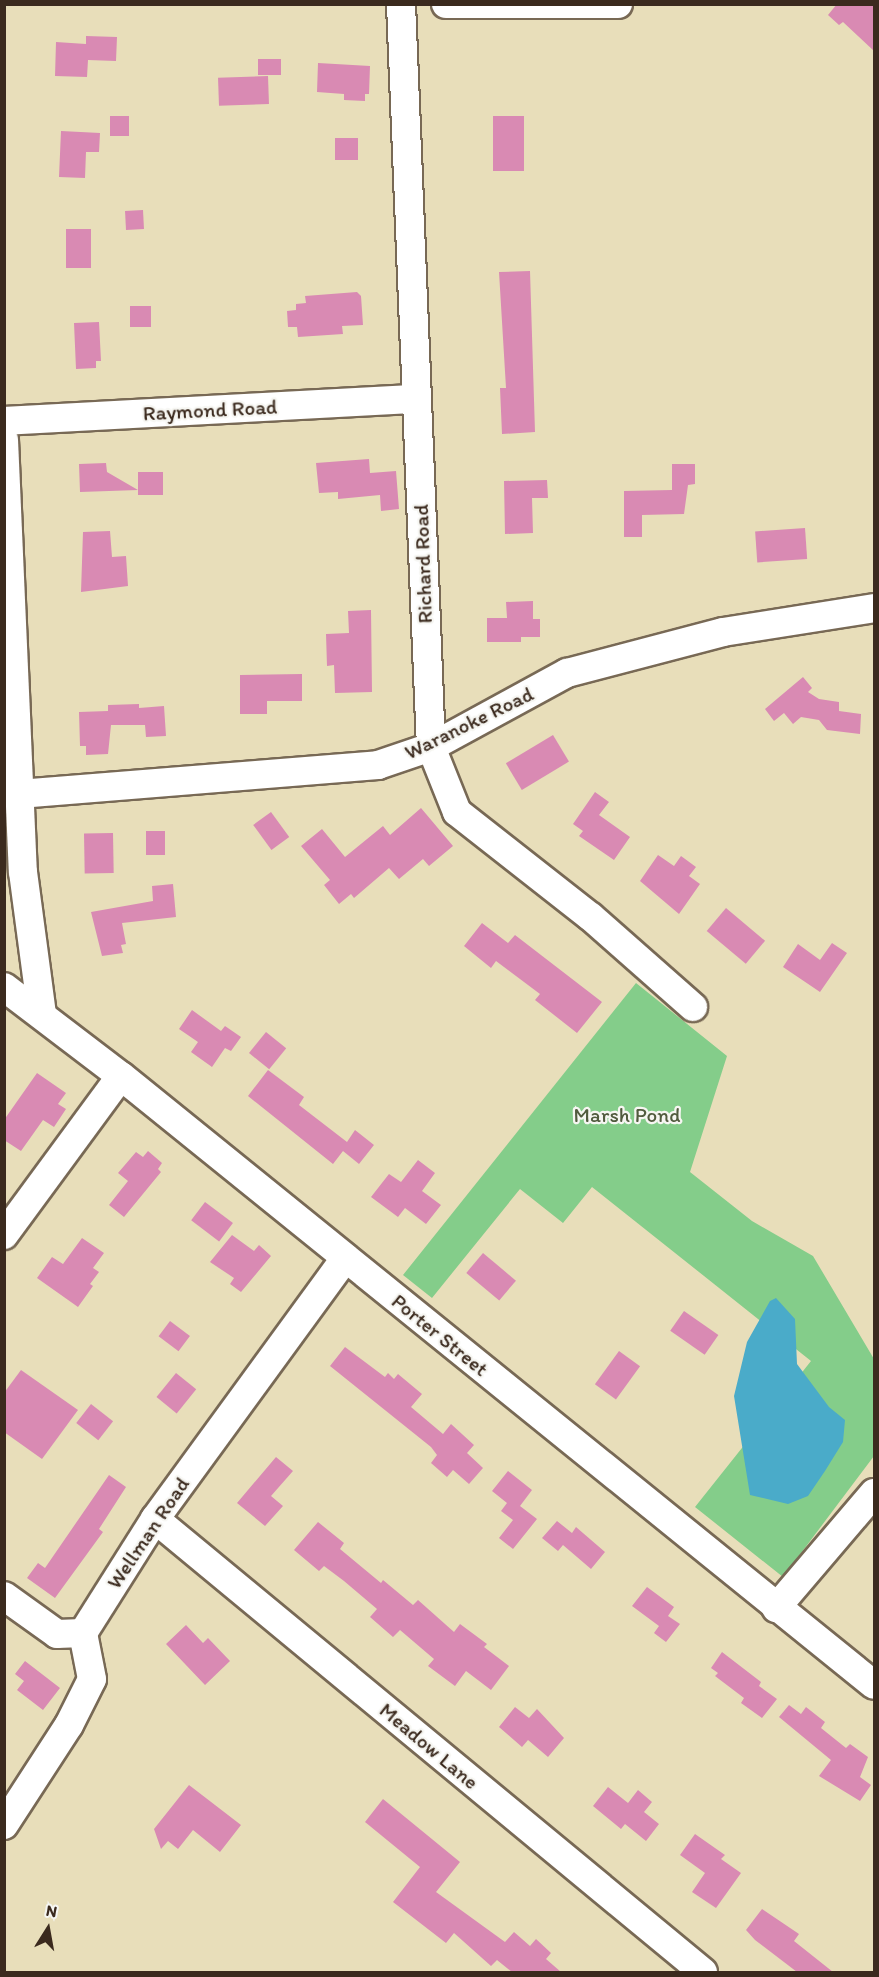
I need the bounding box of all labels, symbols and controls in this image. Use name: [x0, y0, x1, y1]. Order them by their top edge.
street label: Raymond Road: [142, 394, 278, 426]
street label: Richard Road: [408, 504, 438, 624]
street label: Waranoke Road: [401, 681, 537, 765]
park label: Marsh Pond: [574, 1102, 680, 1128]
street label: Porter Street: [387, 1288, 493, 1382]
street label: Wellman Road: [101, 1472, 195, 1594]
street label: Meadow Lane: [374, 1697, 484, 1795]
north arrow: [18, 1899, 78, 1959]
text: N: [44, 1900, 59, 1921]

